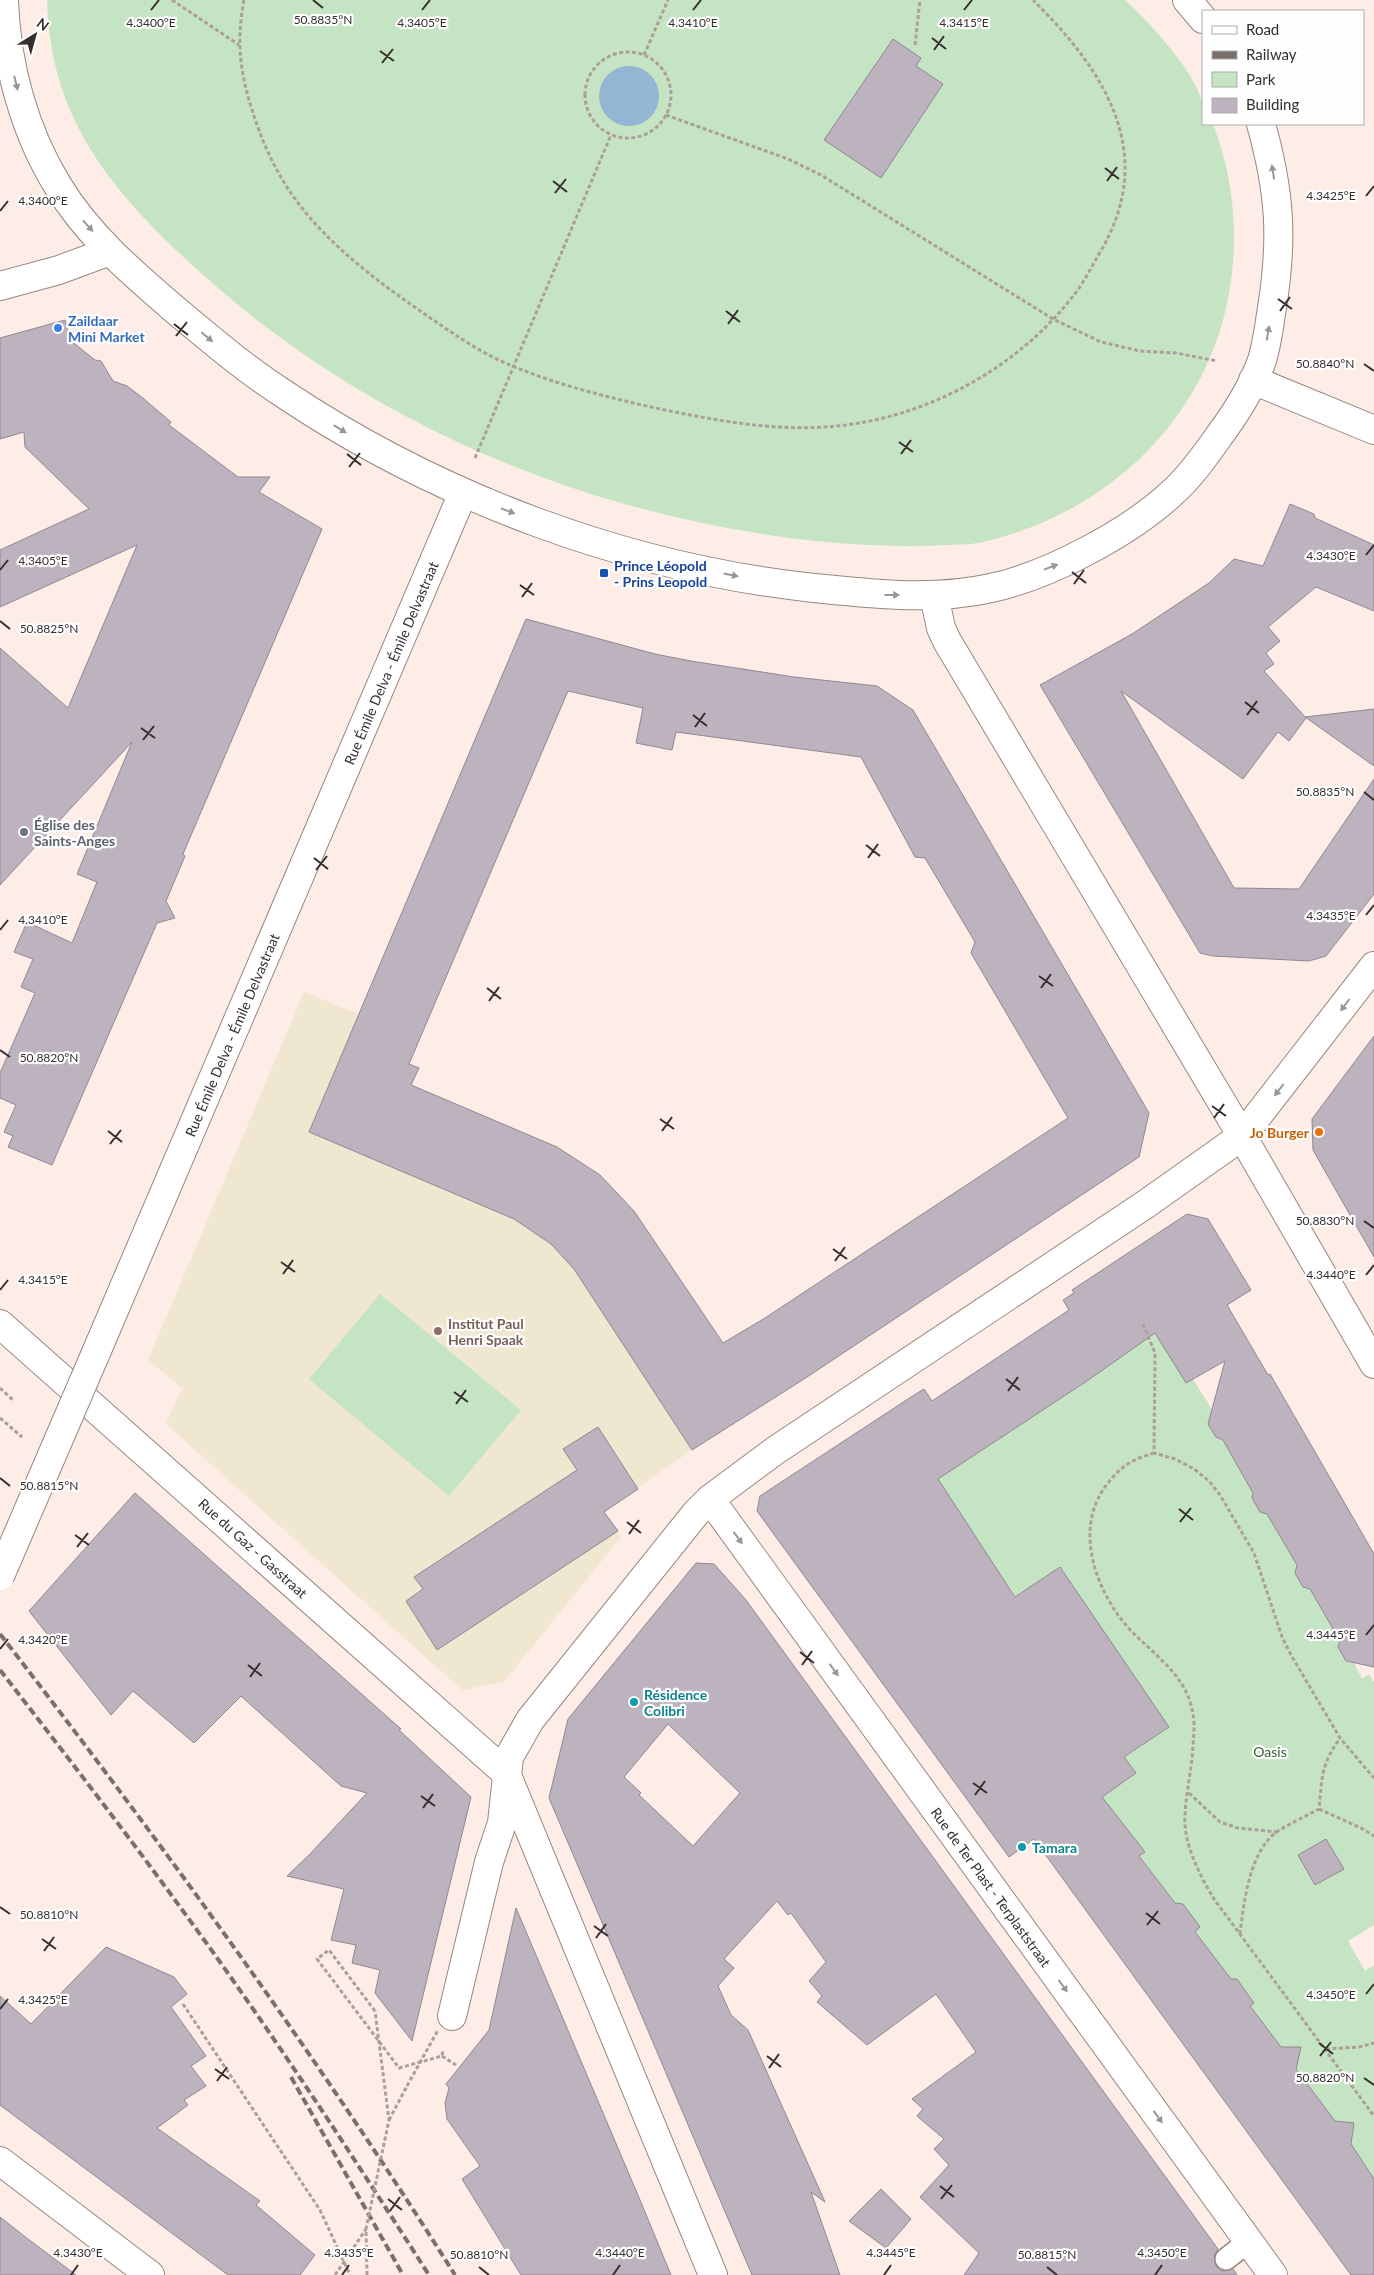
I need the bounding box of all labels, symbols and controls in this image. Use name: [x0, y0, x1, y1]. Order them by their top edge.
north arrow: [10, 10, 60, 60]
legend: [1202, 10, 1364, 125]
text: 50.8835°N: [294, 12, 352, 27]
text: N: [34, 14, 53, 34]
text: 4.3400°E: [126, 15, 176, 30]
text: 4.3405°E: [397, 15, 447, 30]
text: 4.3410°E: [668, 15, 718, 30]
text: 4.3415°E: [939, 15, 989, 30]
text: Road: [1246, 20, 1279, 38]
text: Railway: [1246, 45, 1297, 63]
text: Park: [1246, 70, 1276, 88]
one-way arrow: [12, 75, 20, 90]
text: Building: [1246, 95, 1299, 113]
one-way arrow: [1268, 164, 1276, 180]
text: 4.3425°E: [1306, 188, 1356, 203]
text: 4.3400°E: [18, 193, 68, 208]
one-way arrow: [82, 220, 94, 232]
place label: Zaildaar Mini Market: [68, 312, 145, 345]
marker: Zaildaar Mini Market: [52, 322, 64, 334]
one-way arrow: [1264, 325, 1272, 341]
one-way arrow: [200, 331, 213, 342]
text: 50.8840°N: [1296, 356, 1354, 371]
one-way arrow: [334, 424, 347, 434]
one-way arrow: [501, 507, 516, 515]
text: 4.3430°E: [1306, 548, 1356, 563]
text: 4.3405°E: [18, 553, 68, 568]
place label: Prince Léopold - Prins Leopold: [614, 557, 707, 590]
street label: Rue Émile Delva - Émile Delvastraat: [340, 559, 442, 767]
one-way arrow: [1044, 563, 1058, 571]
marker: Prince Léopold - Prins Leopold: [598, 567, 610, 579]
one-way arrow: [724, 572, 740, 580]
one-way arrow: [885, 591, 901, 599]
text: 50.8825°N: [20, 621, 78, 636]
text: 50.8835°N: [1296, 784, 1354, 799]
place label: Église des Saints-Anges: [34, 816, 115, 849]
marker: Église des Saints-Anges: [18, 826, 30, 838]
text: 4.3435°E: [1306, 908, 1356, 923]
text: 4.3410°E: [18, 912, 68, 927]
street label: Rue Émile Delva - Émile Delvastraat: [181, 931, 283, 1139]
one-way arrow: [1339, 998, 1350, 1011]
text: 50.8820°N: [20, 1050, 78, 1065]
one-way arrow: [1273, 1084, 1284, 1097]
place label: Jo Burger: [1250, 1124, 1310, 1141]
marker: Jo Burger: [1313, 1126, 1325, 1138]
text: 50.8830°N: [1296, 1213, 1354, 1228]
text: 4.3440°E: [1306, 1267, 1356, 1282]
text: 4.3415°E: [18, 1272, 68, 1287]
place label: Institut Paul Henri Spaak: [448, 1315, 524, 1348]
marker: Institut Paul Henri Spaak: [432, 1325, 444, 1337]
text: 50.8815°N: [20, 1478, 78, 1493]
street label: Rue du Gaz - Gasstraat: [195, 1495, 311, 1601]
one-way arrow: [733, 1531, 744, 1544]
text: 4.3445°E: [1306, 1627, 1356, 1642]
text: 4.3420°E: [18, 1632, 68, 1647]
one-way arrow: [829, 1663, 839, 1677]
place label: Résidence Colibri: [644, 1686, 708, 1719]
marker: Résidence Colibri: [628, 1696, 640, 1708]
park label: Oasis: [1253, 1743, 1287, 1760]
street label: Rue de Ter Plast - Terplaststraat: [927, 1804, 1055, 1970]
place label: Tamara: [1032, 1839, 1077, 1856]
marker: Tamara: [1016, 1841, 1028, 1853]
text: 50.8810°N: [20, 1907, 78, 1922]
one-way arrow: [1058, 1979, 1068, 1992]
text: 4.3450°E: [1306, 1987, 1356, 2002]
text: 4.3425°E: [18, 1992, 68, 2007]
text: 50.8820°N: [1296, 2070, 1354, 2085]
one-way arrow: [1153, 2110, 1163, 2124]
text: 4.3430°E: [53, 2245, 103, 2260]
text: 4.3435°E: [324, 2245, 374, 2260]
text: 4.3440°E: [595, 2245, 645, 2260]
text: 4.3445°E: [866, 2245, 916, 2260]
text: 4.3450°E: [1137, 2245, 1187, 2260]
text: 50.8810°N: [450, 2247, 508, 2262]
text: 50.8815°N: [1018, 2247, 1076, 2262]

